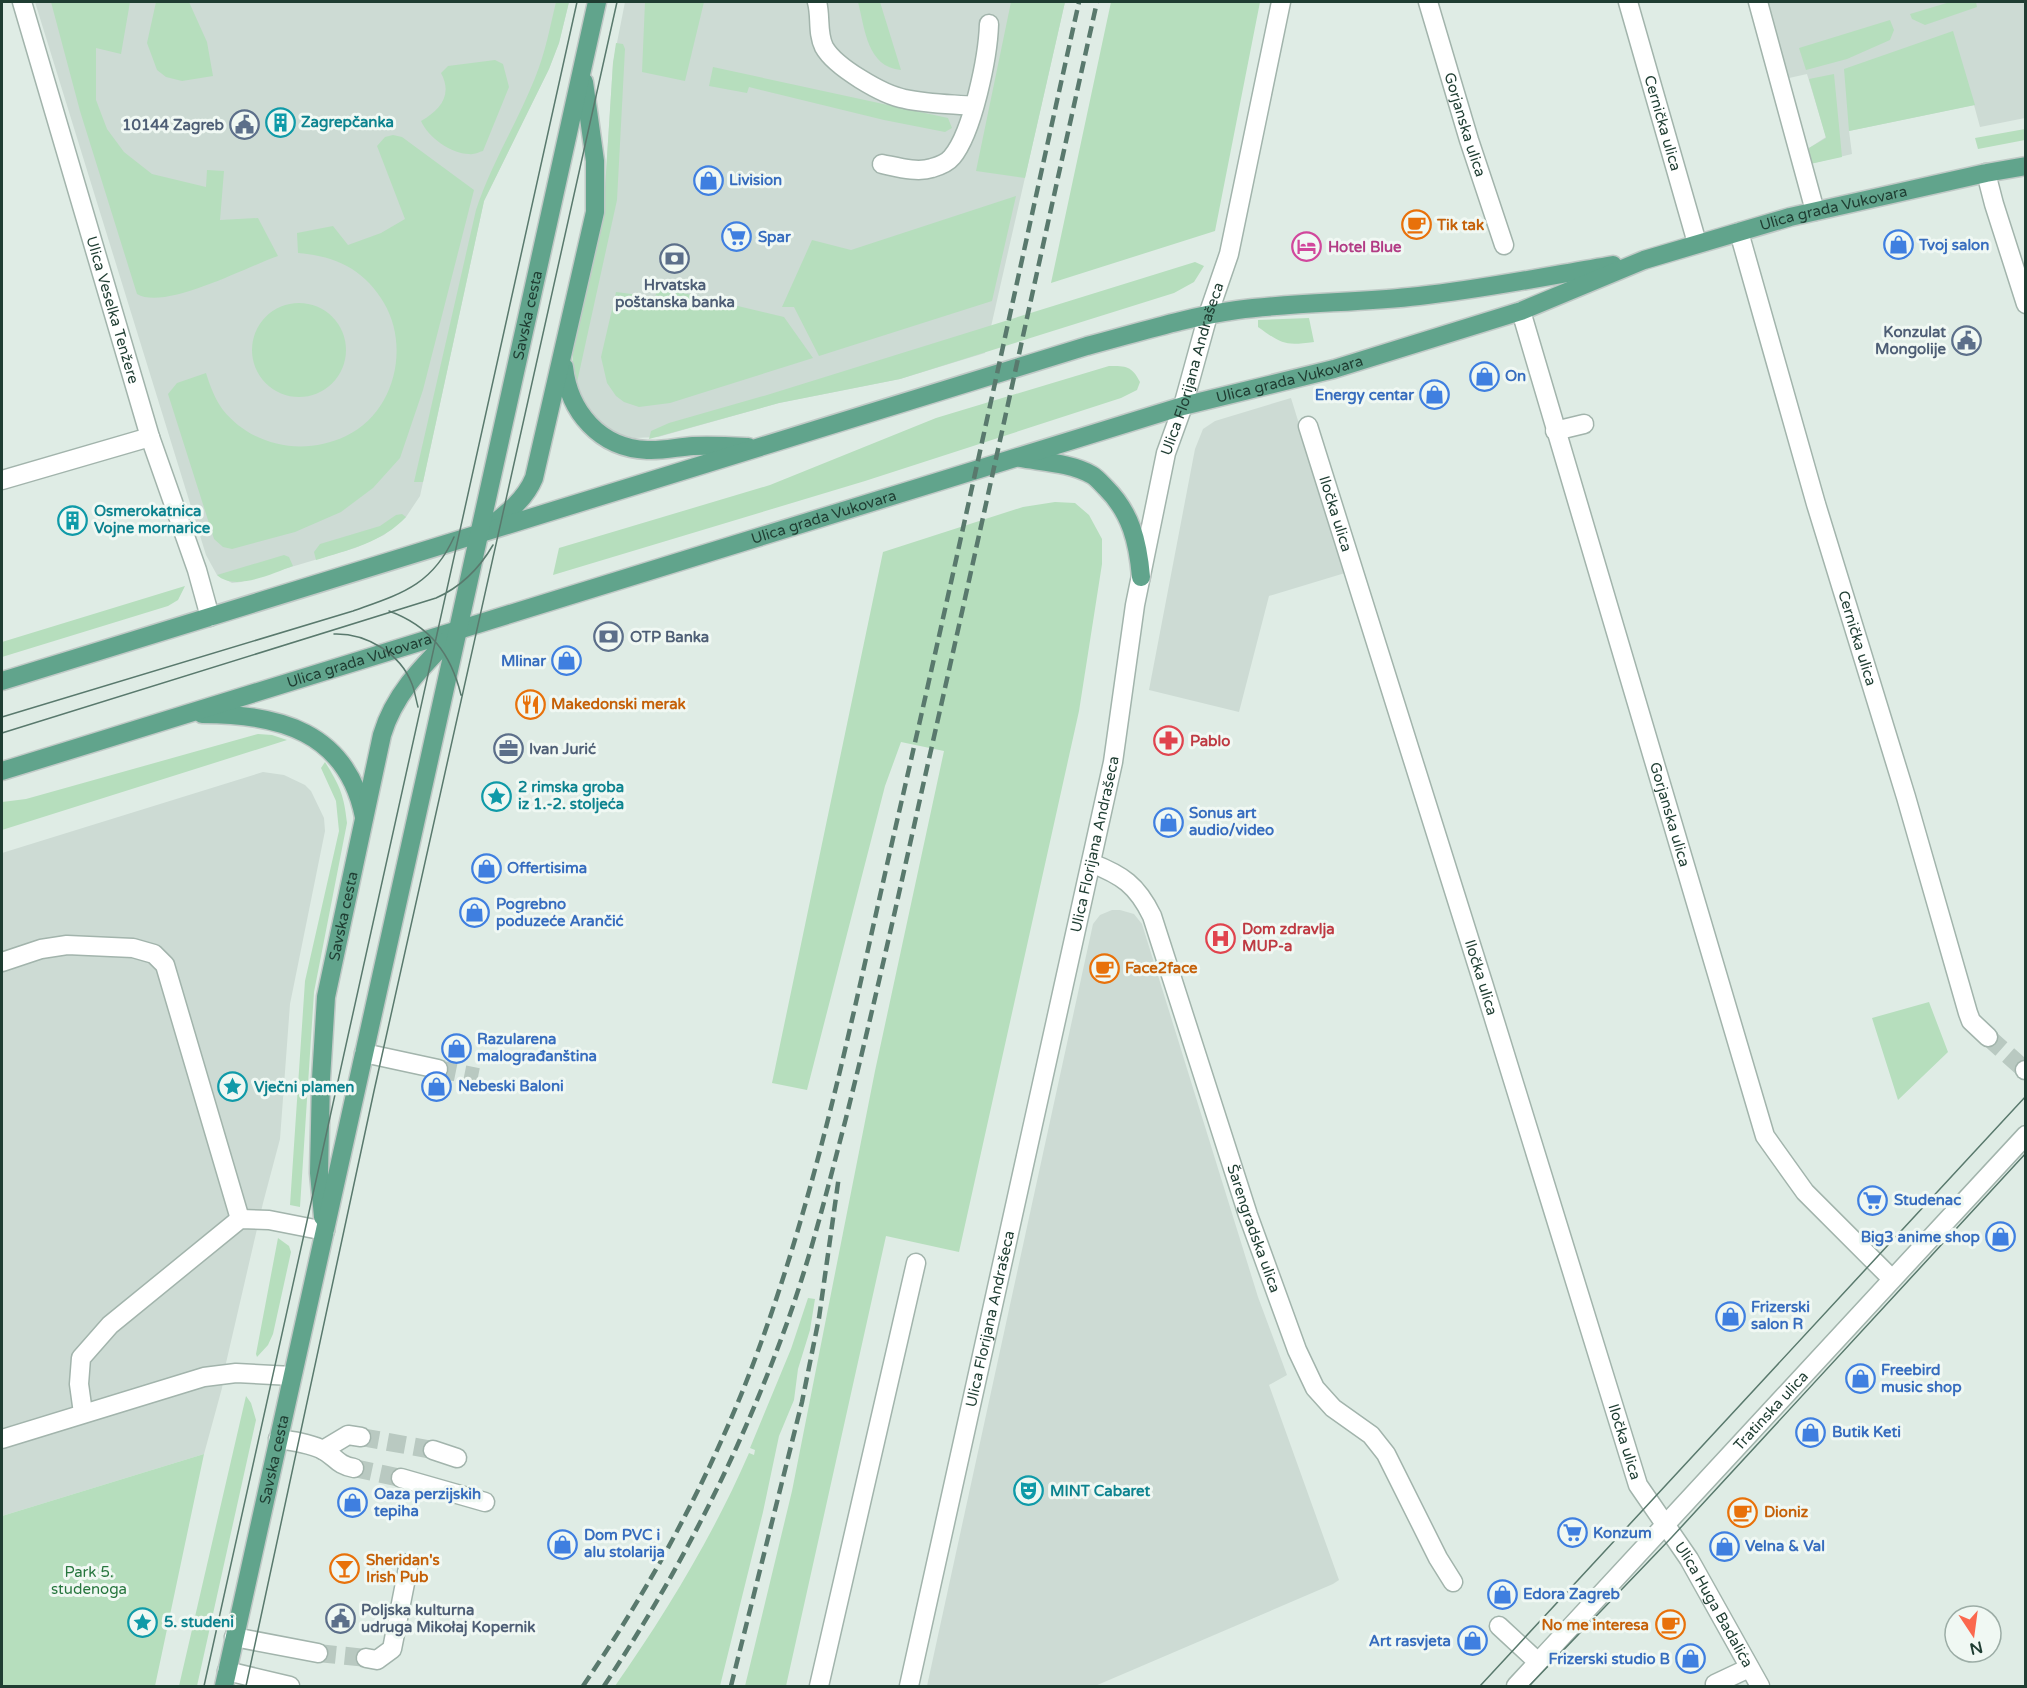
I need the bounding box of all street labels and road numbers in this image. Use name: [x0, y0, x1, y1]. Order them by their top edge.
street label: Gorjanska ulica: [1440, 70, 1490, 179]
street label: Cernička ulica: [1640, 73, 1685, 173]
street label: Ulica grada Vukovara: [1758, 182, 1909, 234]
street label: Ulica Veselka Tenžere: [82, 234, 143, 386]
street label: Savska cesta: [509, 269, 546, 362]
street label: Ulica Florijana Andrašeca: [1157, 280, 1228, 458]
street label: Ulica grada Vukovara: [1214, 352, 1365, 407]
street label: Iločka ulica: [1315, 474, 1356, 554]
street label: Ulica grada Vukovara: [749, 486, 898, 548]
street label: Cernička ulica: [1834, 588, 1880, 688]
street label: Ulica grada Vukovara: [285, 630, 434, 691]
street label: Ulica Florijana Andrašeca: [1067, 755, 1123, 934]
street label: Gorjanska ulica: [1646, 760, 1694, 869]
street label: Savska cesta: [325, 870, 362, 962]
street label: Iločka ulica: [1461, 937, 1501, 1018]
street label: Šarengradska ulica: [1223, 1162, 1284, 1295]
street label: Ulica Florijana Andrašeca: [962, 1229, 1018, 1409]
street label: Tratinska ulica: [1730, 1367, 1812, 1454]
street label: Iločka ulica: [1604, 1402, 1645, 1482]
street label: Savska cesta: [256, 1413, 293, 1506]
street label: Ulica Huga Badalića: [1671, 1538, 1757, 1671]

